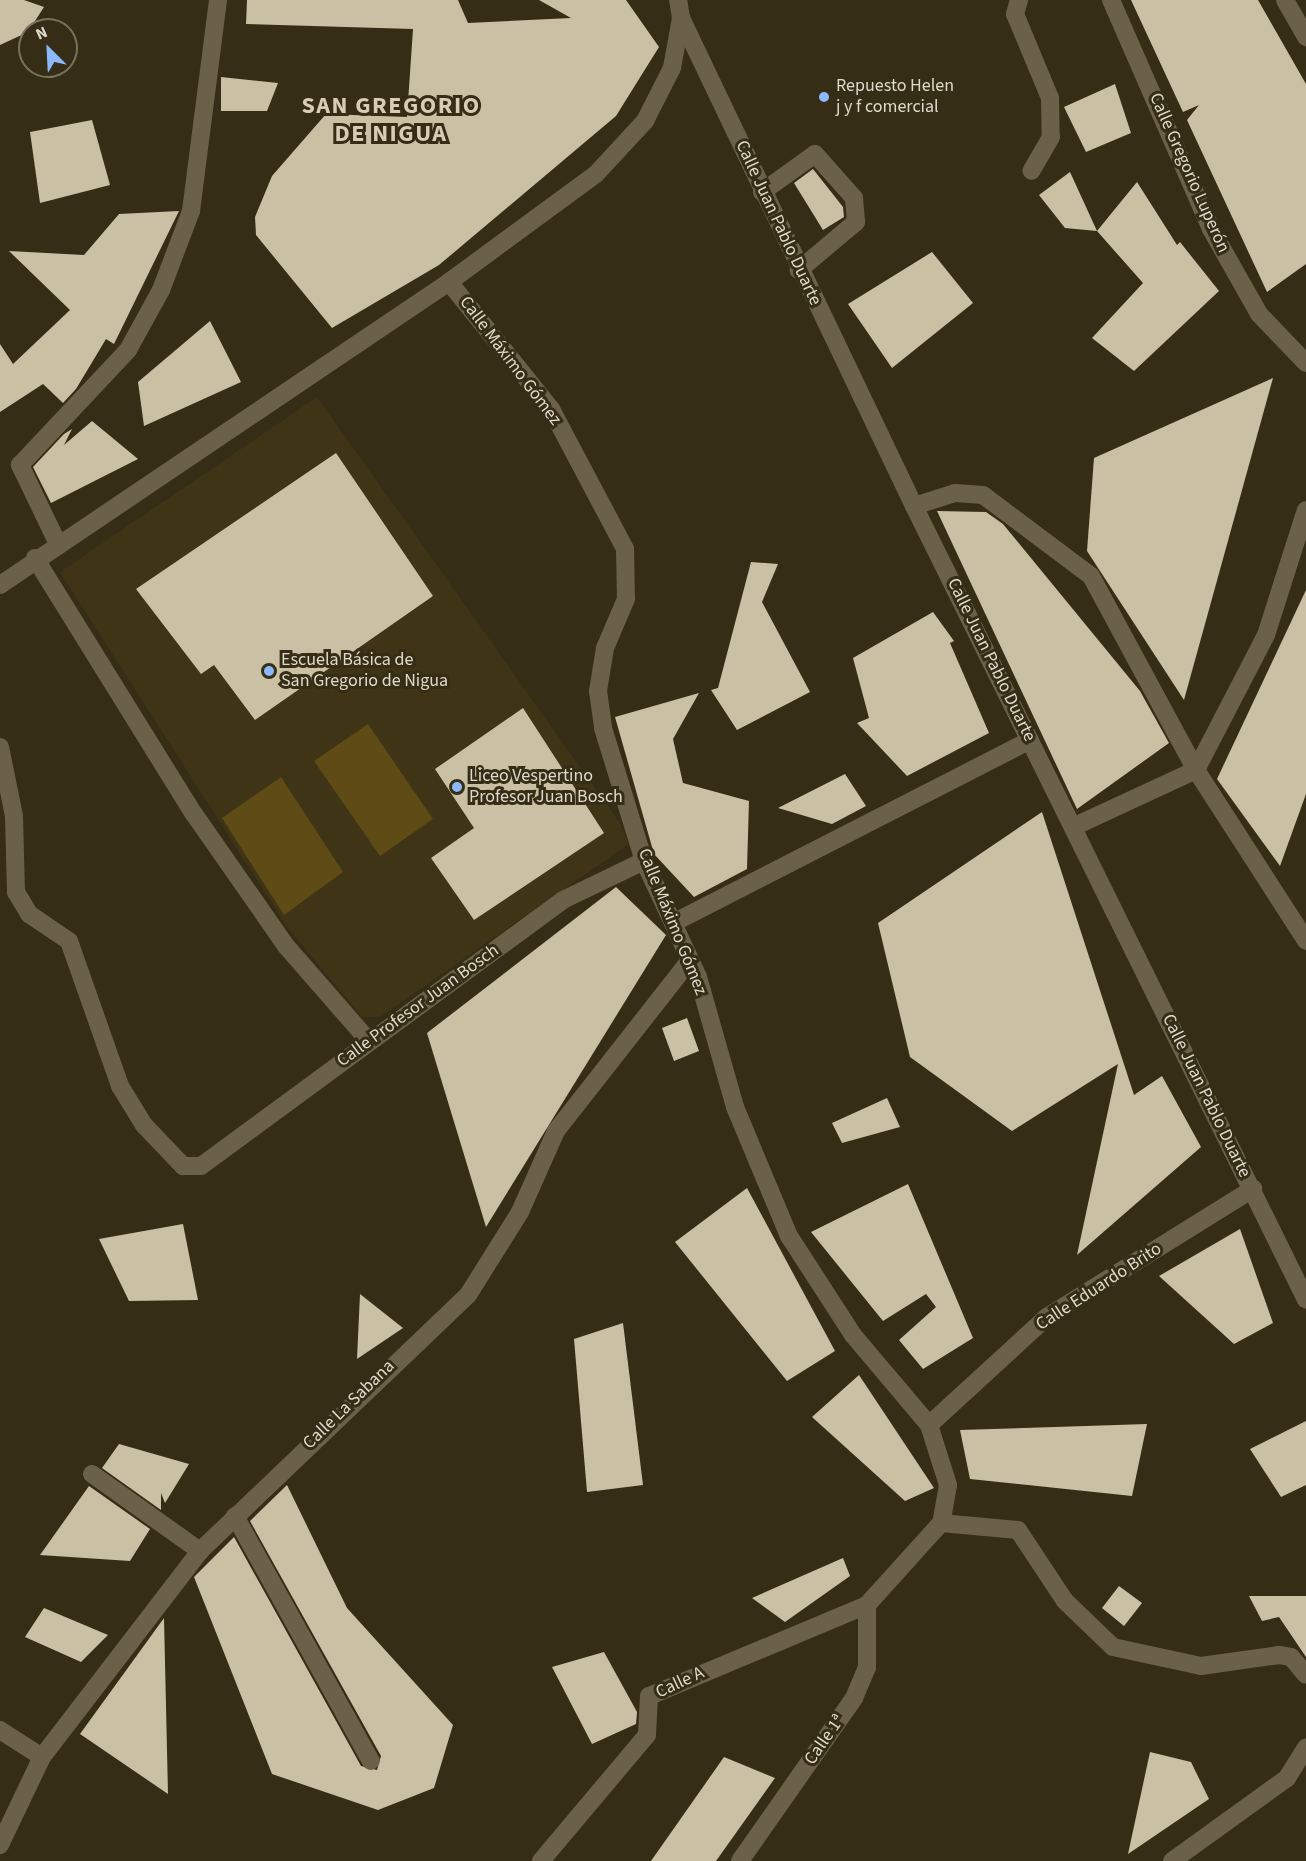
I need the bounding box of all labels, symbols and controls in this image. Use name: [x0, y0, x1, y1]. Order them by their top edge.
north arrow: [18, 18, 78, 78]
text: N: [32, 21, 51, 46]
place label: Repuesto Helen j y f comercial: [836, 76, 954, 118]
marker: Repuesto Helen j y f comercial: [817, 90, 831, 104]
street label: Calle Gregorio Luperón: [1144, 90, 1234, 256]
district label: SAN GREGORIO DE NIGUA: [301, 92, 481, 148]
street label: Calle Juan Pablo Duarte: [730, 137, 826, 309]
street label: Calle Máximo Gómez: [454, 292, 566, 430]
street label: Calle Juan Pablo Duarte: [942, 575, 1040, 745]
place label: Escuela Básica de San Gregorio de Nigua: [281, 650, 448, 692]
marker: Escuela Básica de San Gregorio de Nigua: [262, 664, 276, 678]
place label: Liceo Vespertino Profesor Juan Bosch: [469, 766, 623, 808]
marker: Liceo Vespertino Profesor Juan Bosch: [450, 780, 464, 794]
street label: Calle Máximo Gómez: [633, 845, 711, 999]
street label: Calle Profesor Juan Bosch: [333, 940, 503, 1072]
street label: Calle Juan Pablo Duarte: [1157, 1011, 1255, 1181]
street label: Calle Eduardo Brito: [1032, 1238, 1166, 1336]
street label: Calle La Sabana: [299, 1356, 399, 1454]
street label: Calle A: [652, 1662, 708, 1704]
street label: Calle 1ª: [800, 1711, 850, 1769]

